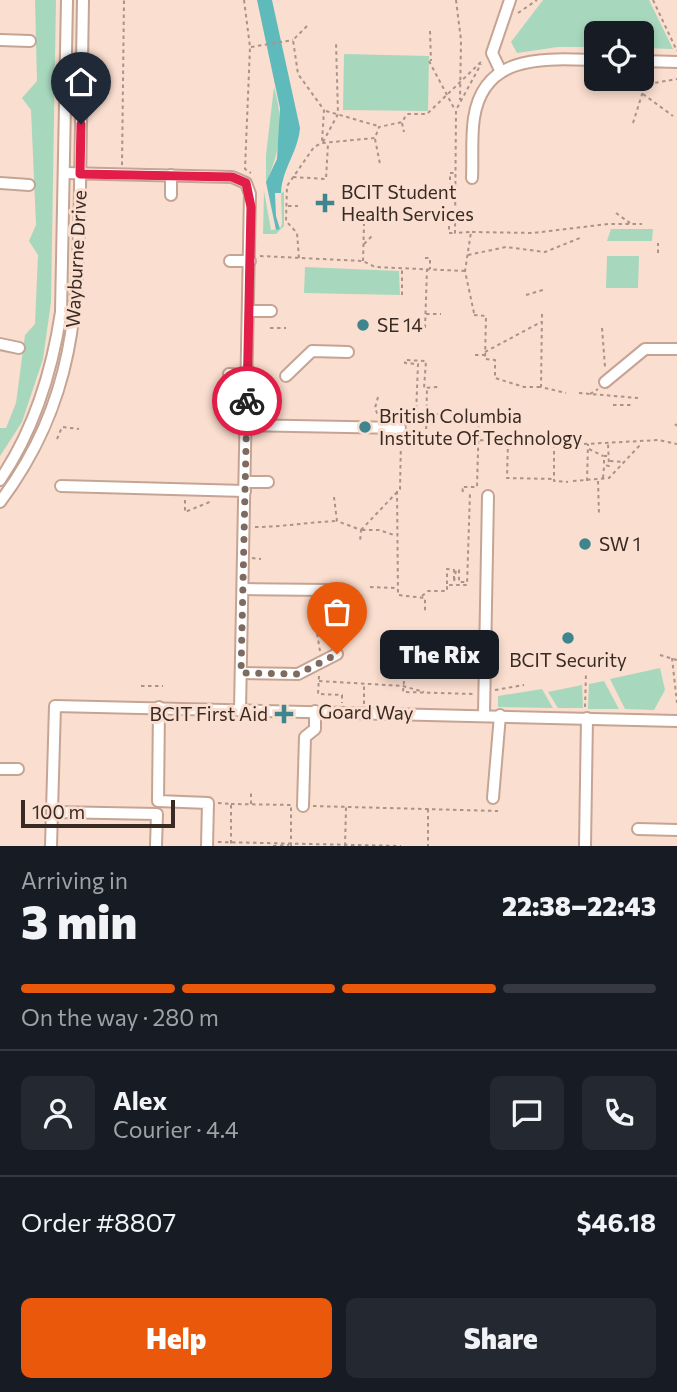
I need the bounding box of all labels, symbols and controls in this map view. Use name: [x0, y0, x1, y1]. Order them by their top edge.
map controls: [584, 21, 654, 91]
button: locate: [584, 21, 654, 91]
pin: [51, 52, 111, 124]
icon: home: [62, 63, 100, 101]
place label: BCIT Student Health Services: [341, 180, 474, 225]
street label: Wayburne Drive: [60, 190, 91, 328]
marker: BCIT Student Health Services: [315, 193, 335, 213]
place label: SE 14: [377, 313, 423, 336]
marker: SE 14: [355, 317, 371, 333]
courier: [212, 366, 282, 436]
icon: bike: [228, 382, 266, 420]
place label: British Columbia Institute Of Technology: [379, 404, 583, 449]
marker: British Columbia Institute Of Technology: [357, 419, 373, 435]
place label: SW 1: [599, 532, 641, 555]
marker: SW 1: [577, 536, 593, 552]
pin: [307, 582, 367, 654]
icon: bag: [318, 593, 356, 631]
callout: The Rix: [379, 630, 498, 678]
marker: BCIT Security: [560, 630, 576, 646]
text: The Rix: [399, 640, 480, 668]
place label: BCIT Security: [509, 648, 627, 671]
street label: Goard Way: [318, 699, 414, 724]
place label: BCIT First Aid: [150, 702, 268, 725]
marker: BCIT First Aid: [274, 704, 294, 724]
scale bar: [21, 797, 175, 829]
text: 100 m: [32, 800, 85, 823]
text: Arriving in: [21, 866, 128, 894]
text: 22:38–22:43: [502, 890, 656, 921]
text: 3 min: [21, 892, 137, 948]
text: On the way · 280 m: [21, 1003, 219, 1031]
button: person: [21, 1076, 95, 1150]
button: chat: [490, 1076, 564, 1150]
button: phone: [582, 1076, 656, 1150]
text: Alex: [113, 1084, 167, 1115]
text: Courier · 4.4: [113, 1115, 239, 1143]
text: Order #8807: [21, 1206, 176, 1237]
text: $46.18: [577, 1206, 656, 1237]
button: Help: [21, 1298, 332, 1378]
button: Share: [346, 1298, 656, 1378]

